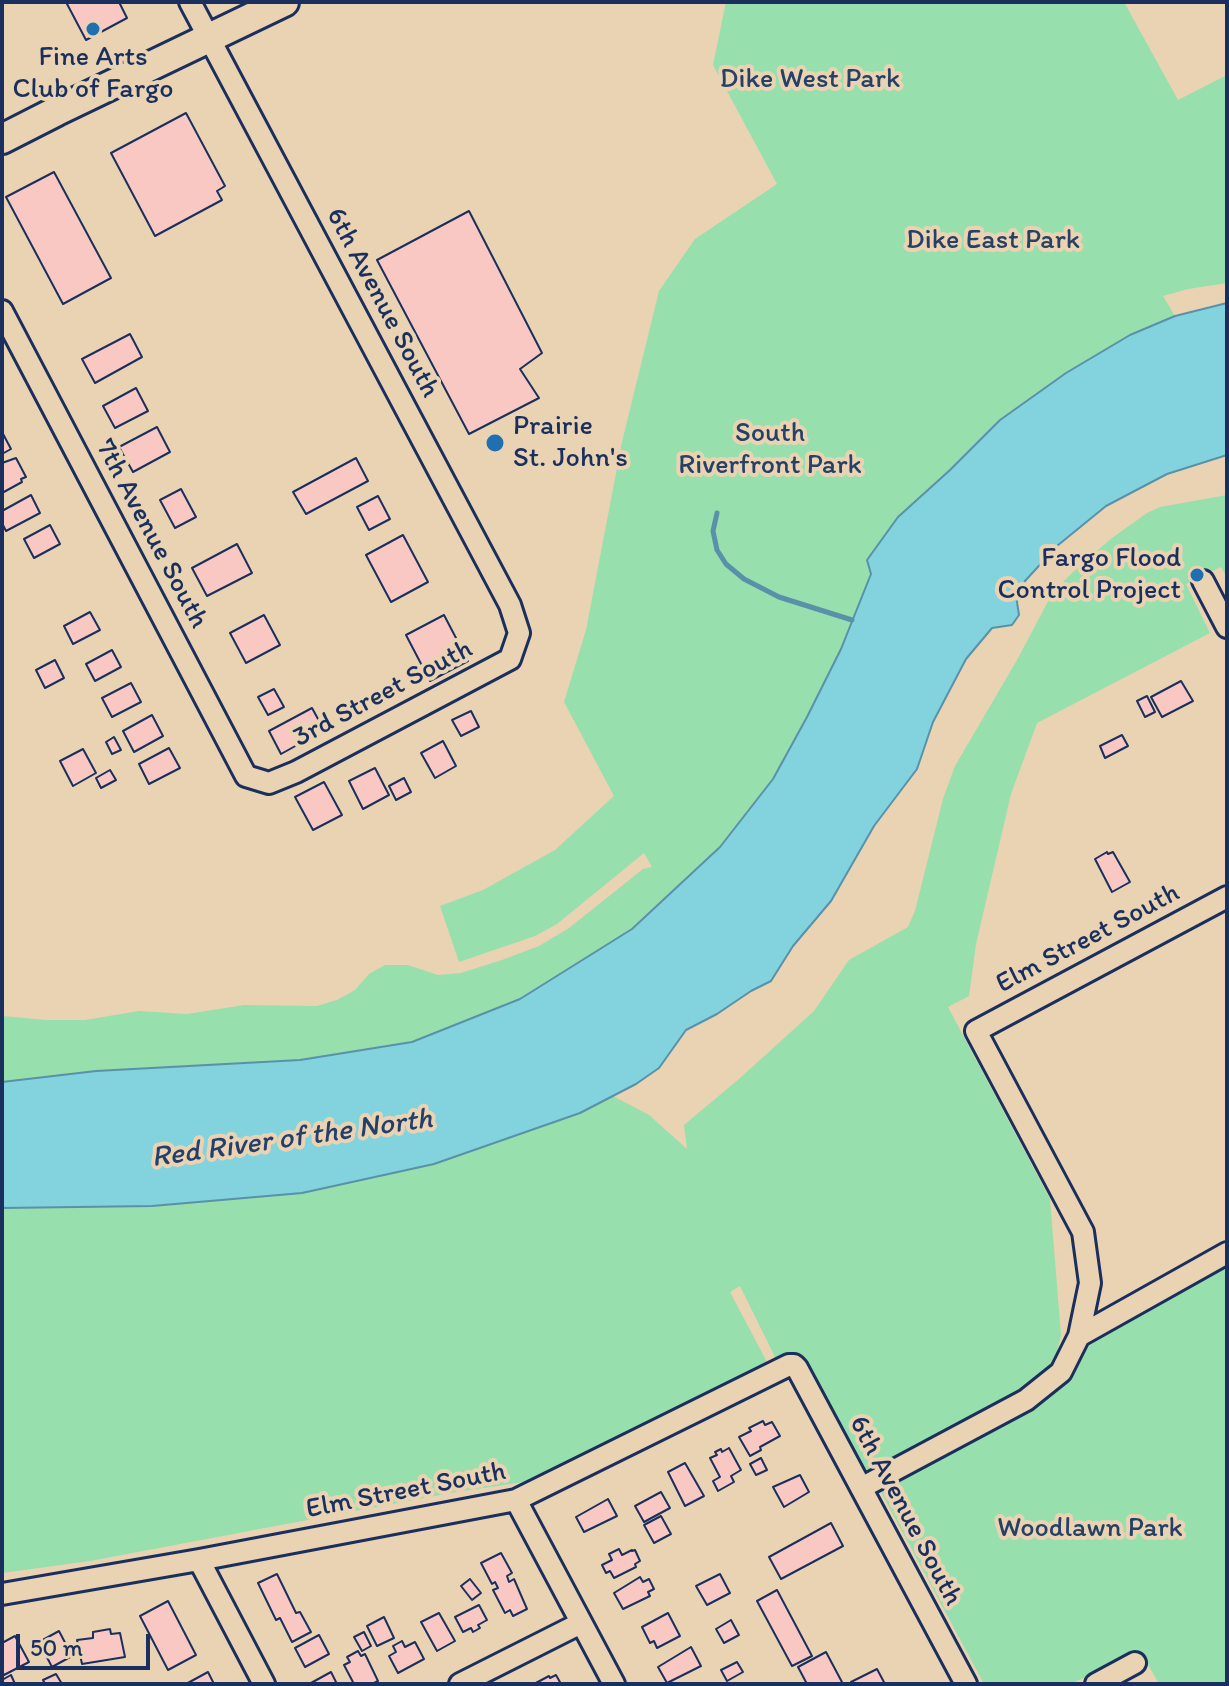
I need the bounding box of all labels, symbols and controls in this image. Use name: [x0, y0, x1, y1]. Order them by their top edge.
marker: Fine Arts Club of Fargo: [84, 20, 102, 38]
place label: Fine Arts Club of Fargo: [13, 41, 173, 107]
park label: Dike West Park: [720, 63, 900, 97]
street label: 6th Avenue South: [318, 202, 446, 404]
park label: Dike East Park: [906, 224, 1080, 258]
place label: Prairie St. John's: [513, 410, 628, 476]
park label: South Riverfront Park: [678, 417, 862, 483]
marker: Prairie St. John's: [484, 432, 506, 454]
street label: 7th Avenue South: [87, 434, 215, 634]
place label: Fargo Flood Control Project: [997, 542, 1181, 608]
marker: Fargo Flood Control Project: [1188, 566, 1206, 584]
street label: 3rd Street South: [288, 633, 478, 755]
street label: Elm Street South: [991, 877, 1185, 1001]
water label: Red River of the North: [149, 1101, 435, 1177]
street label: 6th Avenue South: [841, 1410, 969, 1612]
street label: Elm Street South: [303, 1455, 509, 1527]
park label: Woodlawn Park: [997, 1512, 1183, 1546]
scale bar: [20, 1618, 154, 1668]
text: 50 m: [30, 1633, 83, 1662]

